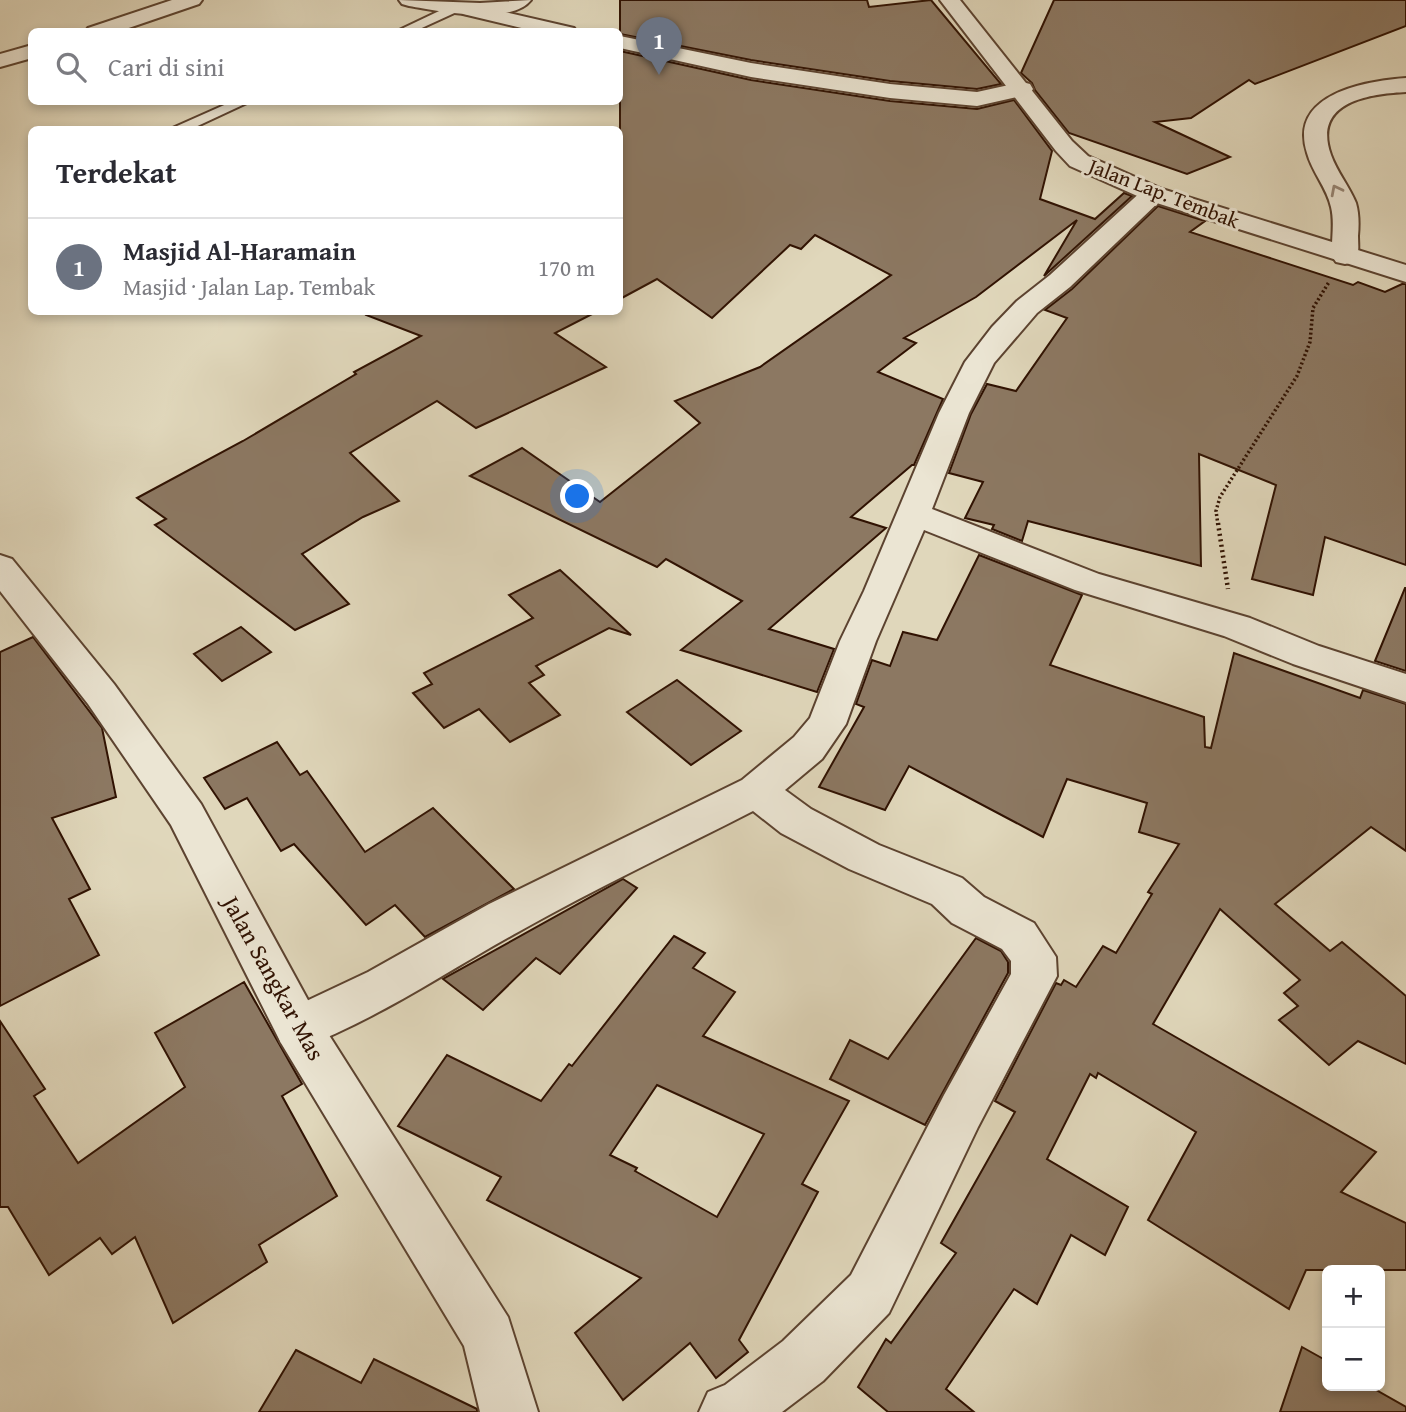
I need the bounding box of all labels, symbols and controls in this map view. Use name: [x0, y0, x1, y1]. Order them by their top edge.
pin: 1: [636, 17, 682, 75]
search box: [28, 28, 623, 105]
text: Cari di sini: [108, 47, 225, 86]
icon: search: [52, 48, 90, 86]
street label: Jalan Lap. Tembak: [1081, 149, 1244, 236]
text: Terdekat: [56, 150, 176, 194]
one-way arrow: [1331, 185, 1345, 197]
text: Masjid Al-Haramain: [123, 231, 356, 270]
text: 1: [73, 251, 85, 284]
text: 170 m: [538, 251, 595, 284]
text: Masjid · Jalan Lap. Tembak: [123, 270, 375, 303]
your location: [560, 479, 594, 513]
street label: Jalan Sangkar Mas: [213, 887, 334, 1067]
map controls: [1322, 1265, 1385, 1391]
button: +: [1322, 1265, 1385, 1328]
button: −: [1322, 1328, 1385, 1391]

